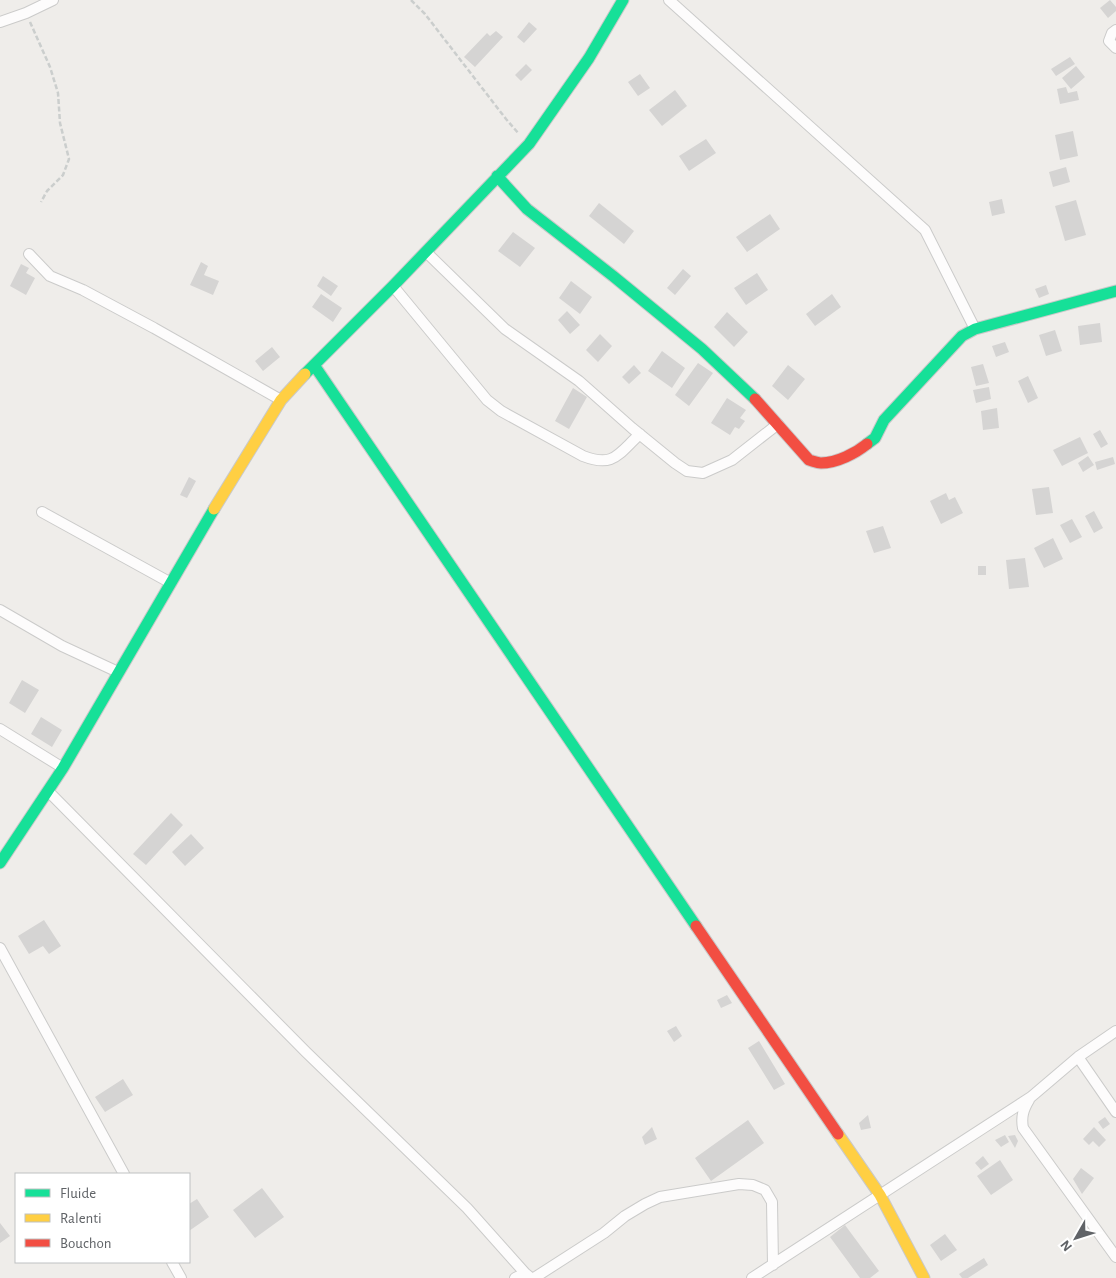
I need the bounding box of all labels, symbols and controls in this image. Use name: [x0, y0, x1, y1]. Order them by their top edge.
legend: [15, 1173, 190, 1263]
text: Fluide: [60, 1186, 96, 1201]
text: Ralenti: [60, 1211, 102, 1226]
north arrow: [1051, 1213, 1101, 1263]
text: Bouchon: [60, 1236, 111, 1251]
text: N: [1058, 1237, 1075, 1254]

